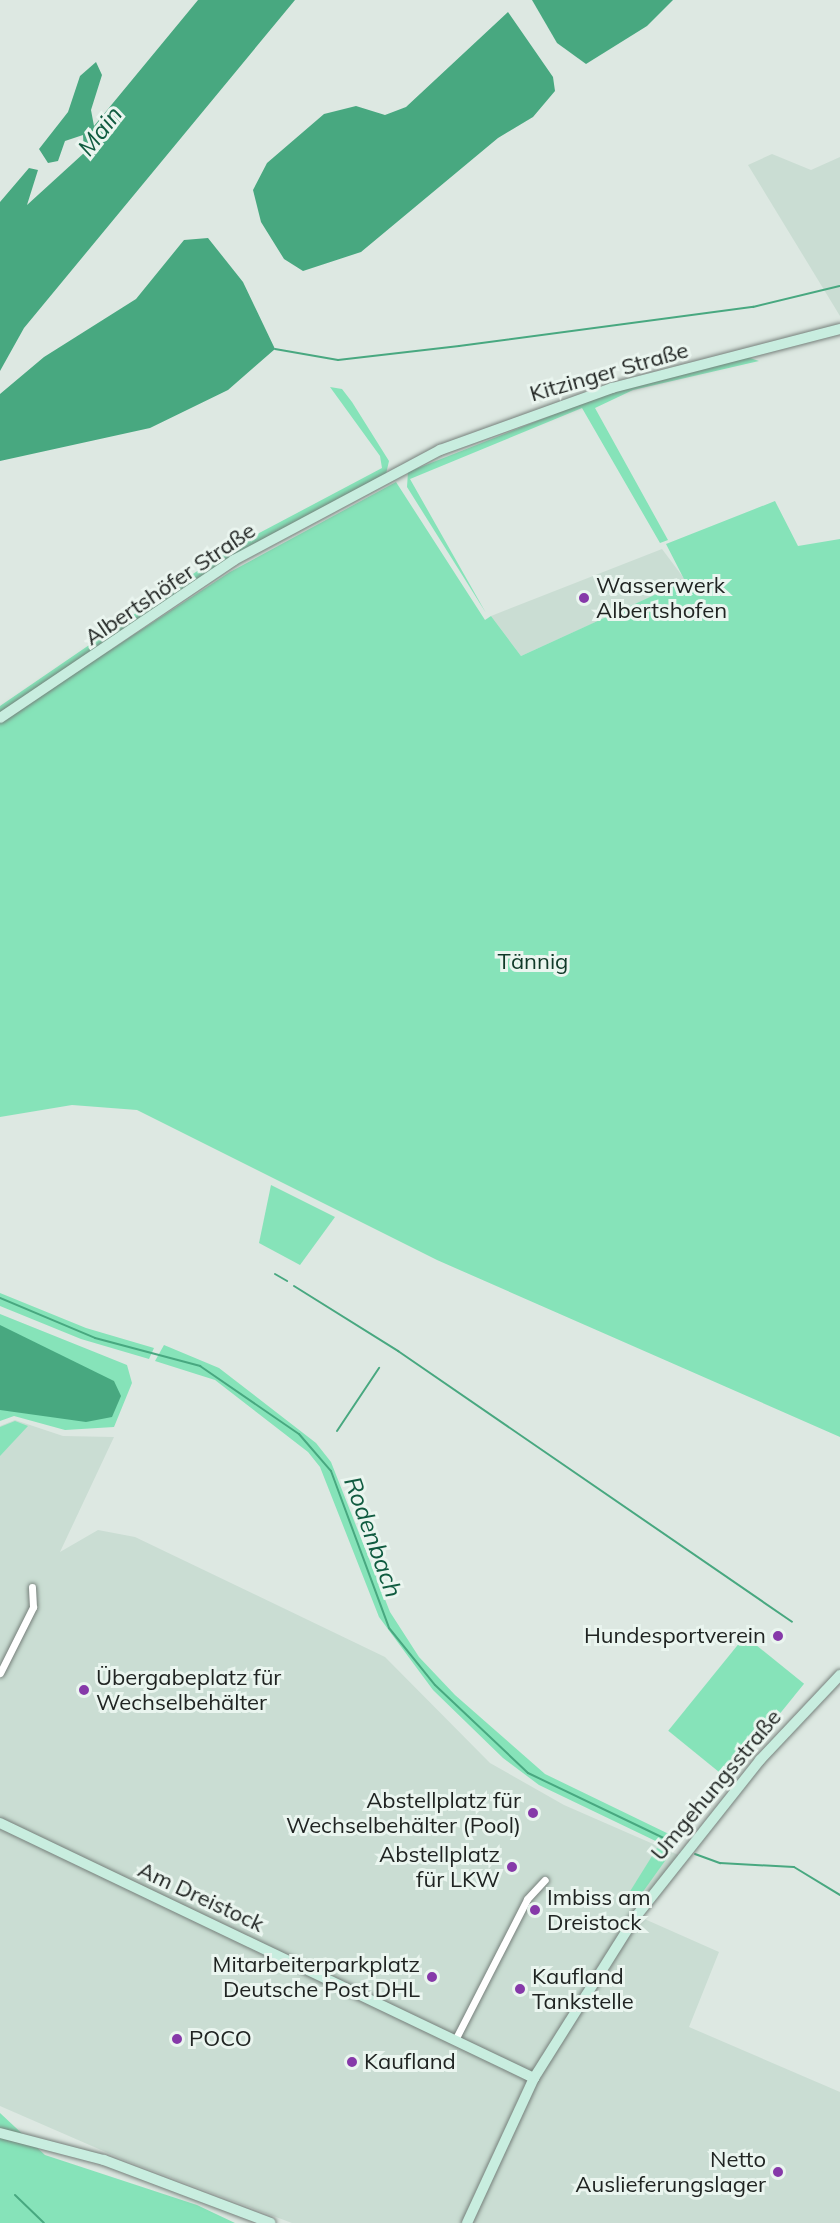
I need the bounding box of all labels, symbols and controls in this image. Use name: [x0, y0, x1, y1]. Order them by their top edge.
water label: Main: [72, 101, 128, 161]
street label: Kitzinger Straße: [527, 337, 691, 407]
street label: Albertshöfer Straße: [80, 517, 260, 651]
place label: Wasserwerk Albertshofen: [596, 572, 727, 624]
marker: Wasserwerk Albertshofen: [577, 591, 591, 605]
park label: Tännig: [498, 949, 568, 975]
water label: Rodenbach: [338, 1473, 408, 1601]
place label: Hundesportverein: [584, 1623, 766, 1649]
marker: Hundesportverein: [771, 1629, 785, 1643]
place label: Übergabeplatz für Wechselbehälter: [96, 1664, 281, 1716]
marker: Übergabeplatz für Wechselbehälter: [77, 1683, 91, 1697]
street label: Umgehungsstraße: [645, 1704, 787, 1866]
place label: Abstellplatz für Wechselbehälter (Pool): [286, 1787, 521, 1838]
marker: Abstellplatz für Wechselbehälter (Pool): [526, 1806, 540, 1820]
place label: Abstellplatz für LKW: [379, 1841, 500, 1892]
street label: Am Dreistock: [134, 1856, 268, 1938]
marker: Abstellplatz für LKW: [505, 1860, 519, 1874]
place label: Imbiss am Dreistock: [547, 1884, 651, 1936]
marker: Imbiss am Dreistock: [528, 1903, 542, 1917]
place label: Mitarbeiterparkplatz Deutsche Post DHL: [213, 1951, 420, 2002]
place label: Kaufland Tankstelle: [532, 1963, 634, 2014]
marker: Mitarbeiterparkplatz Deutsche Post DHL: [425, 1970, 439, 1984]
marker: Kaufland Tankstelle: [513, 1982, 527, 1996]
place label: POCO: [189, 2026, 252, 2052]
marker: POCO: [170, 2032, 184, 2046]
place label: Kaufland: [364, 2049, 456, 2075]
marker: Kaufland: [345, 2055, 359, 2069]
place label: Netto Auslieferungslager: [575, 2146, 766, 2198]
marker: Netto Auslieferungslager: [771, 2165, 785, 2179]

